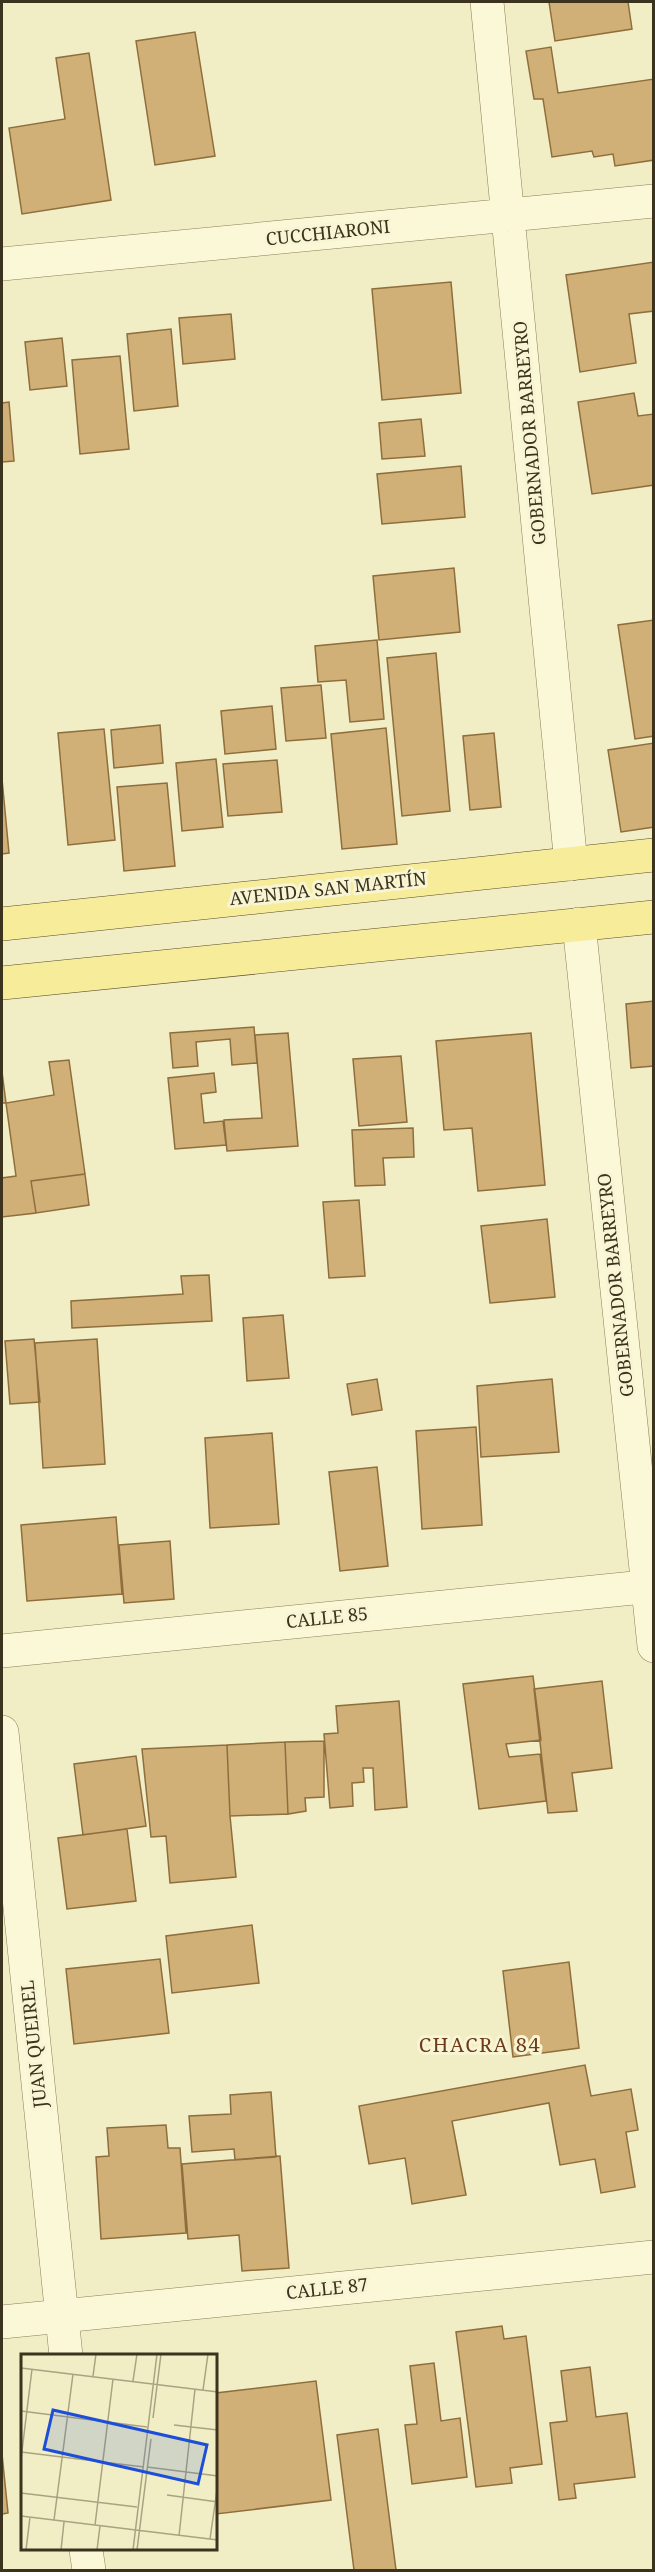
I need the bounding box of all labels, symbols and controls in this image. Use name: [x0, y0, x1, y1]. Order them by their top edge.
street label: CUCCHIARONI: [265, 214, 391, 250]
street label: GOBERNADOR BARREYRO: [507, 320, 551, 546]
street label: AVENIDA SAN MARTÍN: [228, 866, 428, 910]
street label: GOBERNADOR BARREYRO: [591, 1172, 639, 1398]
street label: CALLE 85: [285, 1601, 369, 1633]
street label: JUAN QUEIREL: [14, 1979, 52, 2110]
district label: CHACRA 84: [419, 2031, 541, 2058]
street label: CALLE 87: [285, 2272, 369, 2304]
inset map: [21, 2354, 218, 2551]

